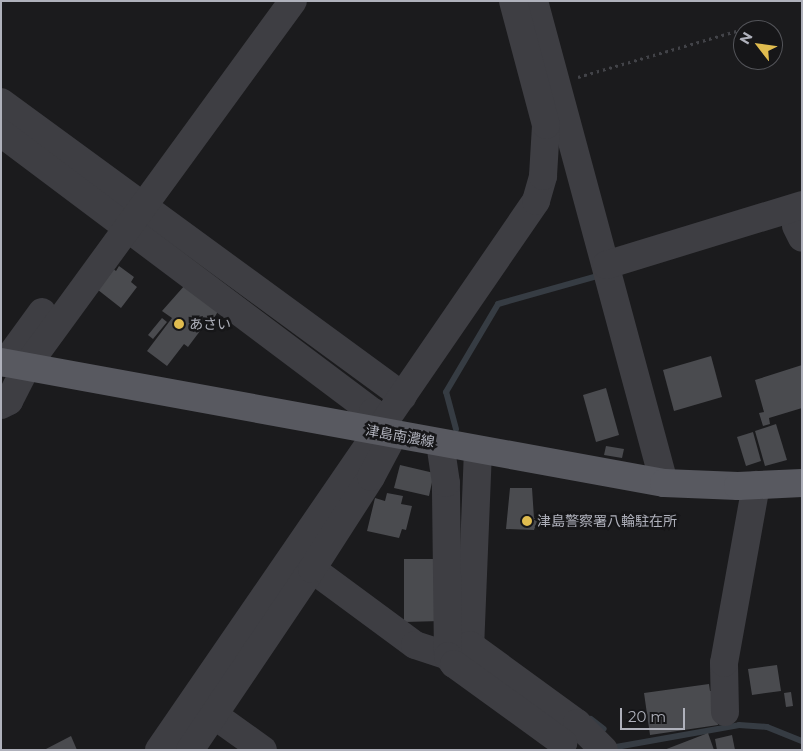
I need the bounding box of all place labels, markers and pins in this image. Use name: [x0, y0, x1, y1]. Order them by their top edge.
place label: あさい: [189, 316, 231, 332]
marker: あさい: [173, 318, 185, 330]
place label: 津島警察署八輪駐在所: [537, 513, 677, 529]
marker: 津島警察署八輪駐在所: [521, 515, 533, 527]

